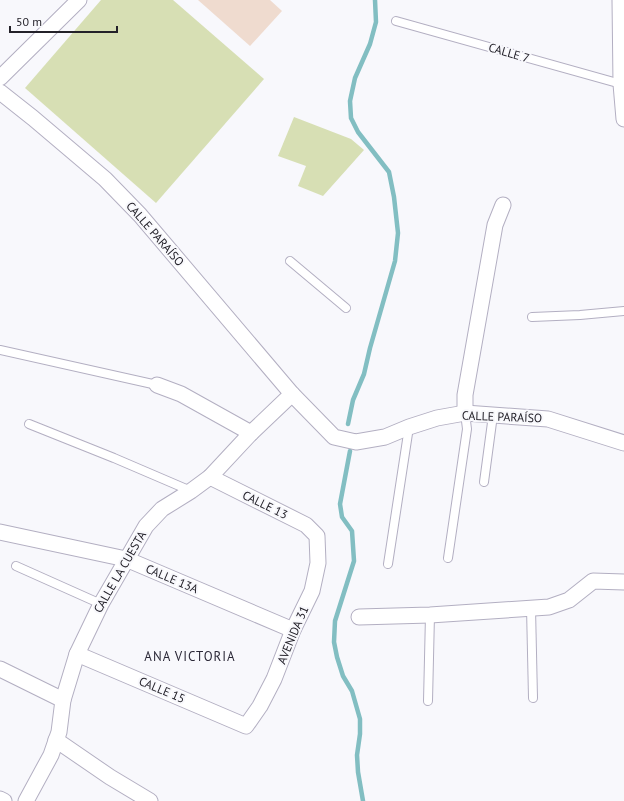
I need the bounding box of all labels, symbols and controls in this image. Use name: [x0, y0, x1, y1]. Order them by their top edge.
scale bar: [10, 8, 117, 34]
text: 50 m: [16, 14, 42, 29]
street label: CALLE 7: [487, 40, 531, 66]
street label: CALLE PARAÍSO: [123, 198, 187, 269]
street label: CALLE PARAÍSO: [462, 408, 542, 425]
street label: CALLE 13: [240, 487, 290, 522]
street label: CALLE LA CUESTA: [90, 528, 149, 615]
street label: CALLE 13A: [144, 561, 201, 596]
street label: AVENIDA 31: [274, 603, 311, 666]
district label: ANA VICTORIA: [144, 648, 236, 665]
street label: CALLE 15: [137, 673, 188, 706]

